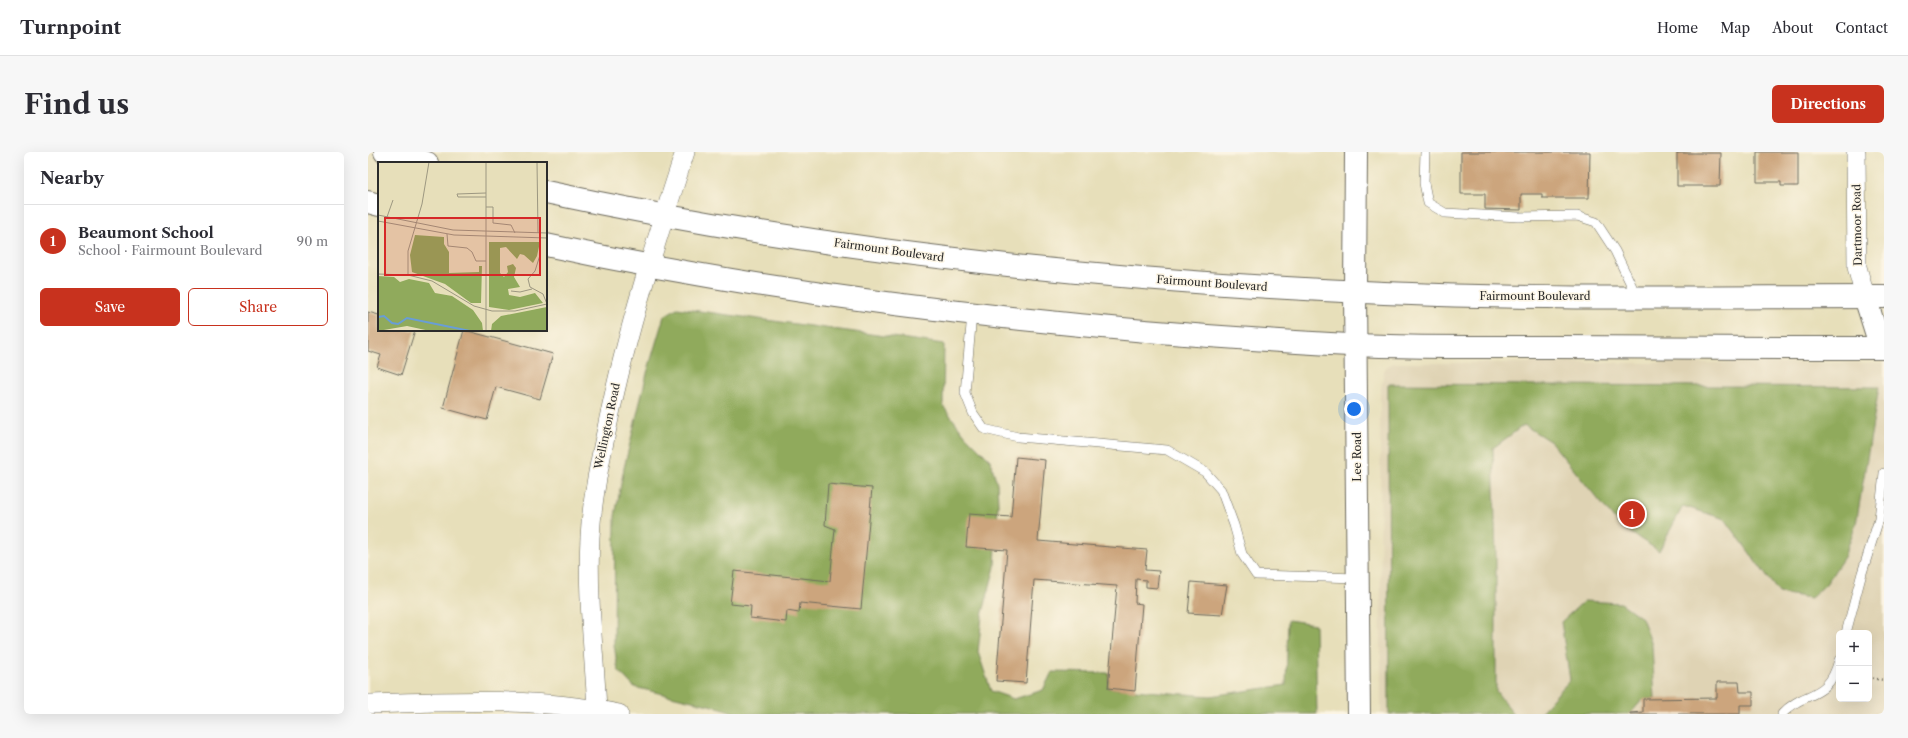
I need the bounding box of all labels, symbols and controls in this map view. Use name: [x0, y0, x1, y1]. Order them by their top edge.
text: Turnpoint: [20, 16, 121, 39]
text: Home: [1657, 19, 1698, 37]
text: Map: [1720, 19, 1750, 37]
text: About: [1772, 19, 1813, 37]
text: Contact: [1835, 19, 1888, 37]
button: Directions: [1772, 85, 1884, 123]
text: Find us: [24, 87, 129, 121]
inset map: [378, 162, 547, 331]
text: Nearby: [40, 168, 104, 188]
street label: Dartmoor Road: [1849, 184, 1865, 266]
text: Beaumont School: [78, 223, 214, 242]
text: 1: [50, 233, 56, 249]
text: 90 m: [297, 233, 328, 249]
street label: Fairmount Boulevard: [833, 235, 945, 265]
text: School · Fairmount Boulevard: [78, 242, 262, 258]
street label: Fairmount Boulevard: [1156, 272, 1268, 294]
button: Save: [40, 288, 180, 326]
button: Share: [188, 288, 328, 326]
street label: Fairmount Boulevard: [1479, 289, 1591, 303]
street label: Wellington Road: [591, 381, 623, 471]
your location: [1344, 399, 1364, 419]
street label: Lee Road: [1350, 432, 1364, 482]
pin: 1: [1619, 499, 1645, 529]
map controls: [1836, 630, 1872, 702]
button: +: [1836, 630, 1872, 666]
button: −: [1836, 666, 1872, 702]

